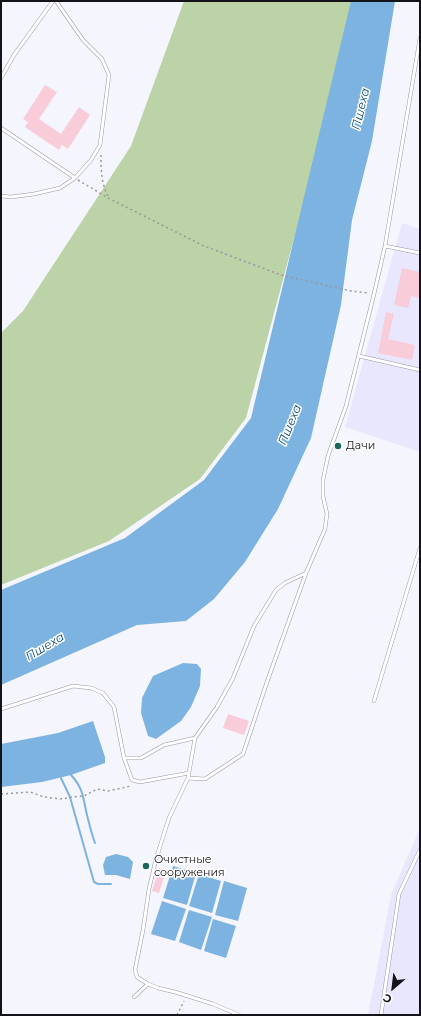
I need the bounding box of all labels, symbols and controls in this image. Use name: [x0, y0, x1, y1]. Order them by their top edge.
water label: Пшеха: [349, 87, 373, 131]
water label: Пшеха: [275, 403, 305, 447]
place label: Дачи: [346, 439, 375, 453]
marker: Дачи: [333, 441, 343, 451]
water label: Пшеха: [23, 630, 67, 664]
place label: Очистные сооружения: [154, 853, 225, 879]
marker: Очистные сооружения: [141, 861, 151, 871]
north arrow: [373, 968, 413, 1008]
text: С: [381, 991, 394, 1007]

